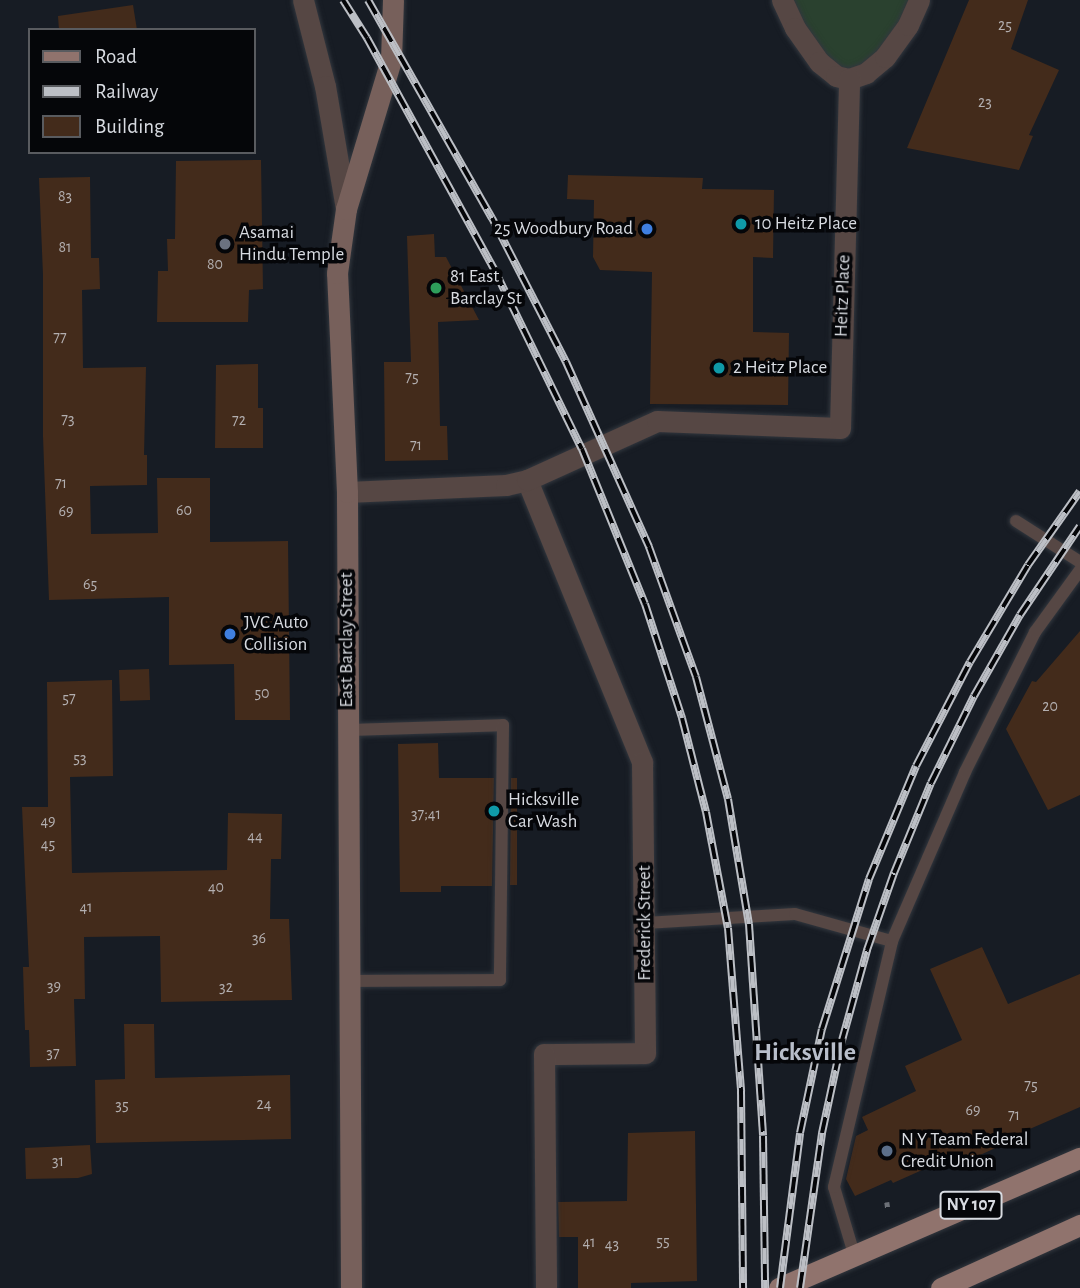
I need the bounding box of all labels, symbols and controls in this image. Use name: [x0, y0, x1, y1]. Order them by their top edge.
house number: 25: [998, 15, 1012, 35]
legend: [28, 28, 256, 154]
text: Road: [95, 46, 137, 67]
text: Railway: [95, 81, 158, 102]
house number: 23: [978, 92, 992, 112]
text: Building: [95, 116, 164, 137]
house number: 83: [58, 186, 72, 206]
place label: 10 Heitz Place: [755, 213, 857, 235]
marker: 10 Heitz Place: [733, 216, 749, 232]
place label: 25 Woodbury Road: [494, 218, 633, 240]
marker: 25 Woodbury Road: [639, 221, 655, 237]
place label: Asamai Hindu Temple: [239, 222, 344, 266]
marker: Asamai Hindu Temple: [217, 236, 233, 252]
house number: 81: [58, 237, 72, 257]
house number: 80: [207, 254, 223, 274]
street label: Heitz Place: [830, 254, 856, 338]
place label: 81 East Barclay St: [450, 266, 522, 310]
marker: 81 East Barclay St: [428, 280, 444, 296]
house number: 77: [53, 327, 67, 347]
place label: 2 Heitz Place: [733, 357, 827, 379]
marker: 2 Heitz Place: [711, 360, 727, 376]
house number: 75: [405, 367, 419, 387]
house number: 73: [61, 409, 75, 429]
house number: 72: [232, 410, 246, 430]
house number: 71: [410, 435, 422, 455]
house number: 71: [55, 473, 67, 493]
house number: 60: [176, 500, 192, 520]
house number: 69: [58, 501, 74, 521]
street label: East Barclay Street: [336, 572, 358, 708]
house number: 65: [83, 574, 97, 594]
place label: JVC Auto Collision: [244, 612, 308, 656]
marker: JVC Auto Collision: [222, 626, 238, 642]
house number: 50: [254, 683, 270, 703]
house number: 57: [62, 688, 76, 708]
house number: 20: [1042, 696, 1058, 716]
house number: 53: [73, 748, 87, 768]
place label: Hicksville Car Wash: [508, 789, 579, 833]
marker: Hicksville Car Wash: [486, 803, 502, 819]
house number: 37;41: [411, 804, 441, 824]
house number: 49: [40, 811, 56, 831]
house number: 44: [247, 826, 263, 846]
house number: 45: [41, 834, 55, 854]
street label: Frederick Street: [634, 865, 656, 981]
house number: 40: [208, 877, 224, 897]
house number: 41: [79, 897, 93, 917]
house number: 36: [252, 928, 266, 948]
house number: 39: [47, 976, 61, 996]
house number: 32: [219, 977, 233, 997]
district label: Hicksville: [754, 1037, 856, 1069]
house number: 37: [46, 1043, 60, 1063]
house number: 75: [1024, 1075, 1038, 1095]
house number: 24: [257, 1094, 271, 1114]
house number: 35: [115, 1095, 129, 1115]
house number: 69: [965, 1100, 981, 1120]
house number: 71: [1008, 1105, 1020, 1125]
place label: N Y Team Federal Credit Union: [901, 1129, 1028, 1173]
marker: N Y Team Federal Credit Union: [879, 1143, 895, 1159]
house number: 31: [52, 1151, 64, 1171]
road number: NY 107: [940, 1190, 1002, 1220]
house number: 55: [656, 1231, 670, 1251]
house number: 41: [582, 1232, 596, 1252]
house number: 43: [605, 1234, 619, 1254]

